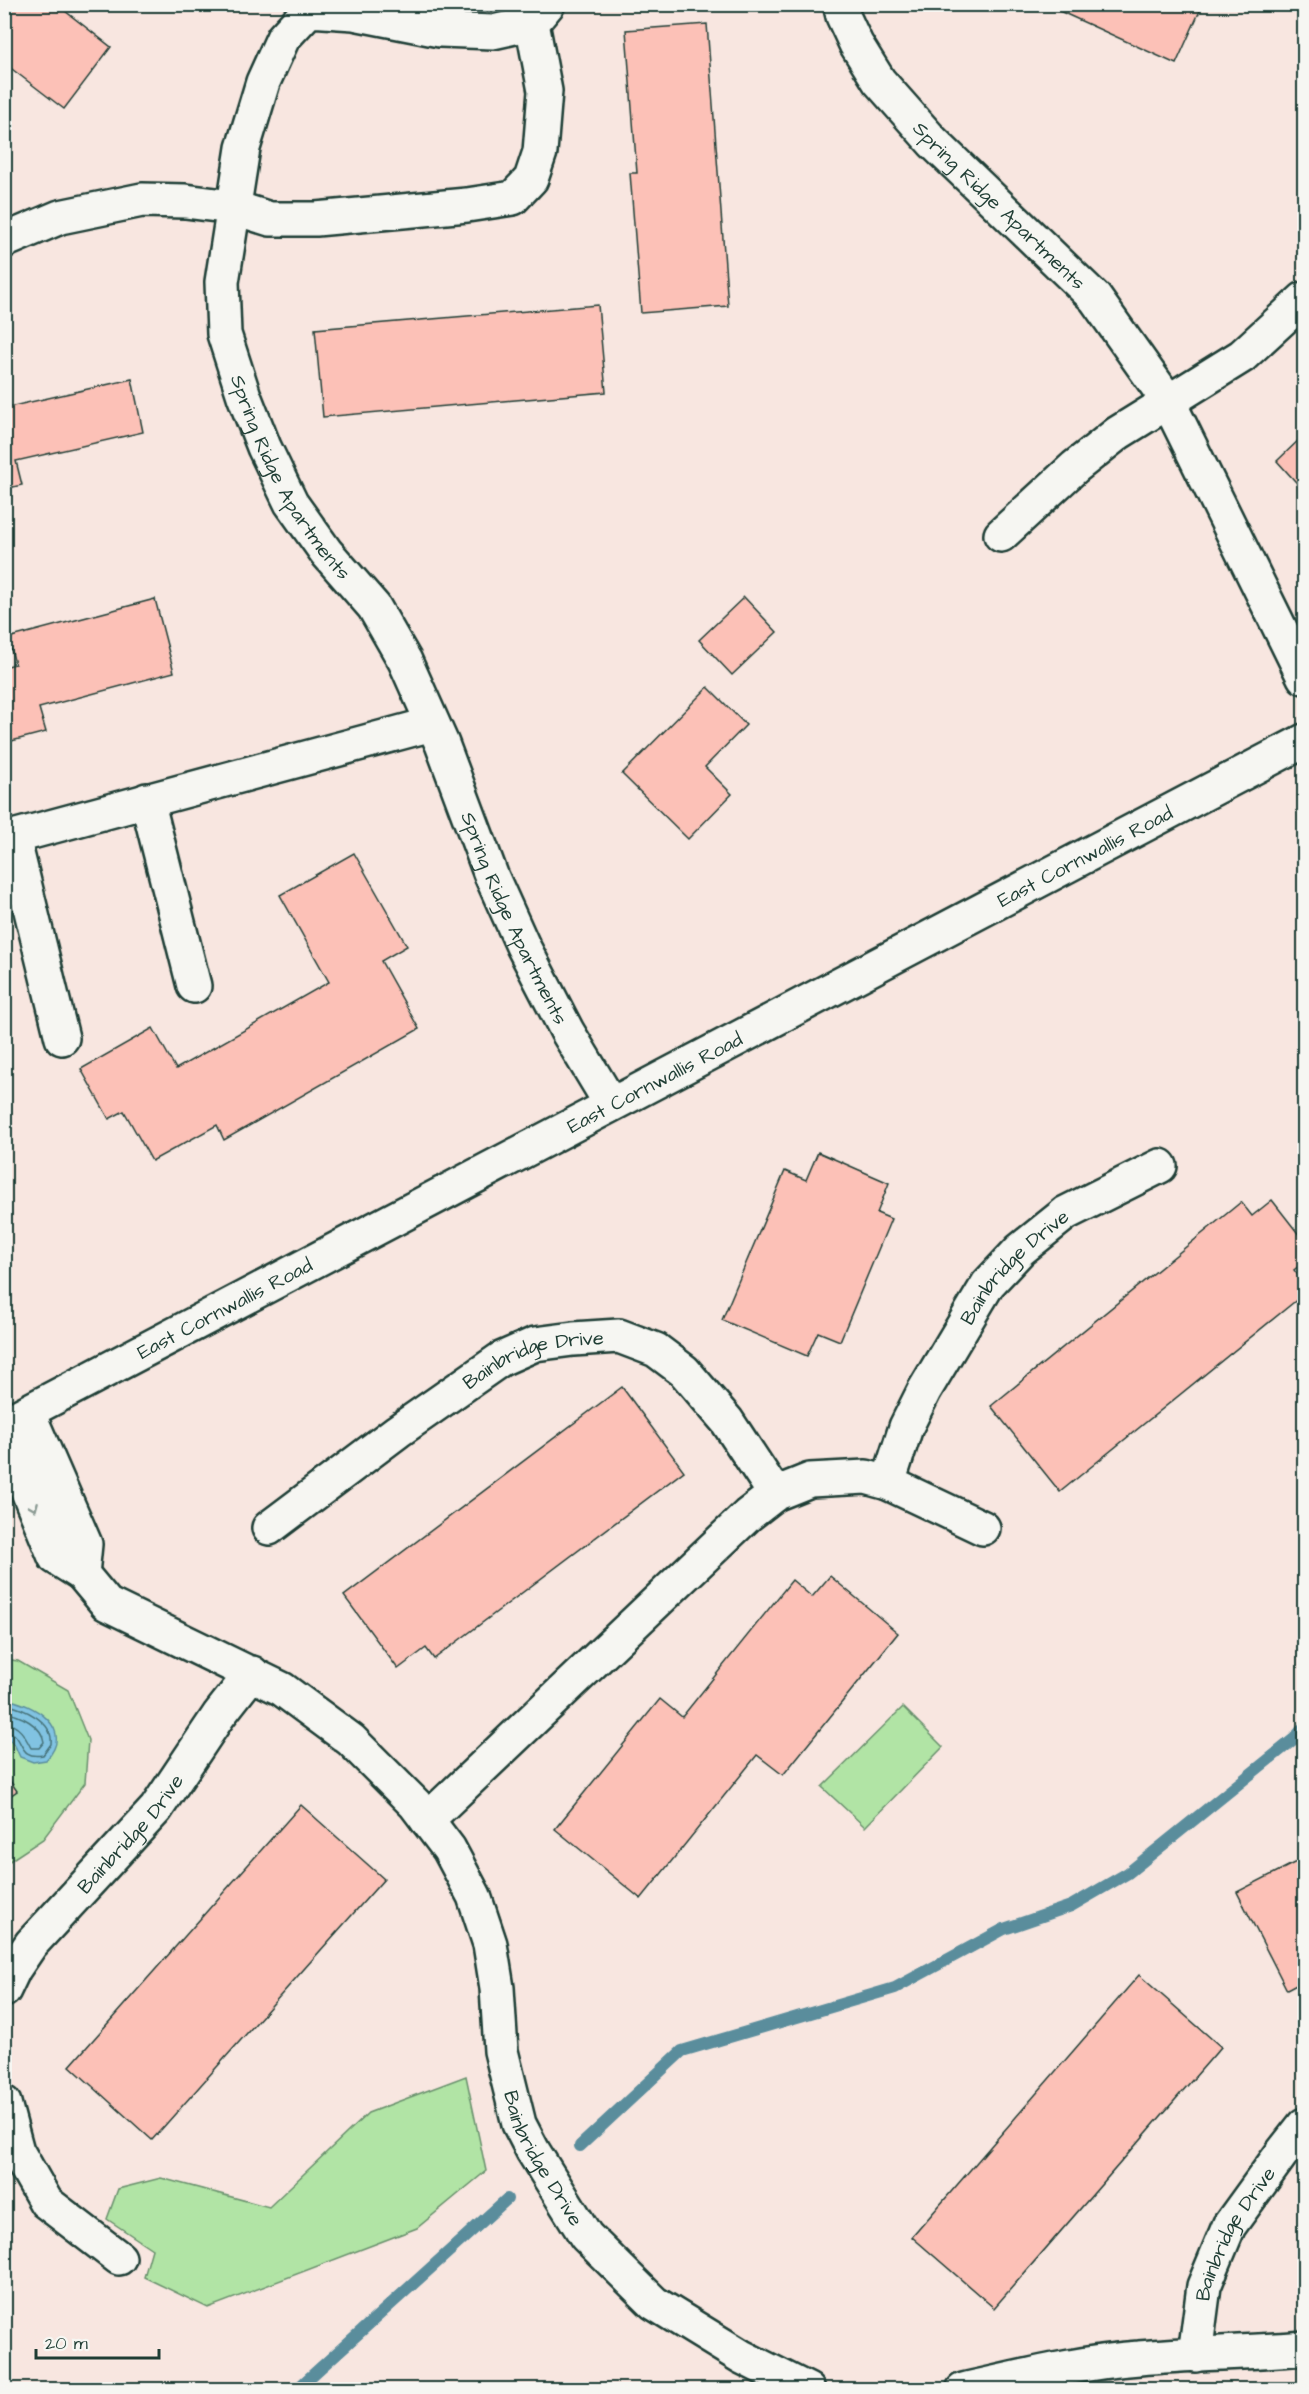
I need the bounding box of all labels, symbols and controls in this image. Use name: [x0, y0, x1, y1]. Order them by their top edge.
street label: Spring Ridge Apartments: [906, 116, 1091, 297]
street label: Spring Ridge Apartments: [223, 371, 357, 586]
street label: East Cornwallis Road: [993, 799, 1178, 915]
street label: Spring Ridge Apartments: [454, 808, 574, 1030]
street label: East Cornwallis Road: [563, 1025, 748, 1141]
street label: Bainbridge Drive: [954, 1203, 1075, 1330]
street label: East Cornwallis Road: [132, 1251, 317, 1367]
street label: Bainbridge Drive: [457, 1324, 605, 1397]
one-way arrow: [27, 1501, 39, 1512]
street label: Bainbridge Drive: [71, 1769, 191, 1900]
street label: Bainbridge Drive: [496, 2088, 590, 2232]
street label: Bainbridge Drive: [1189, 2161, 1283, 2303]
scale bar: [36, 2322, 159, 2360]
text: 20 m: [45, 2331, 88, 2356]

